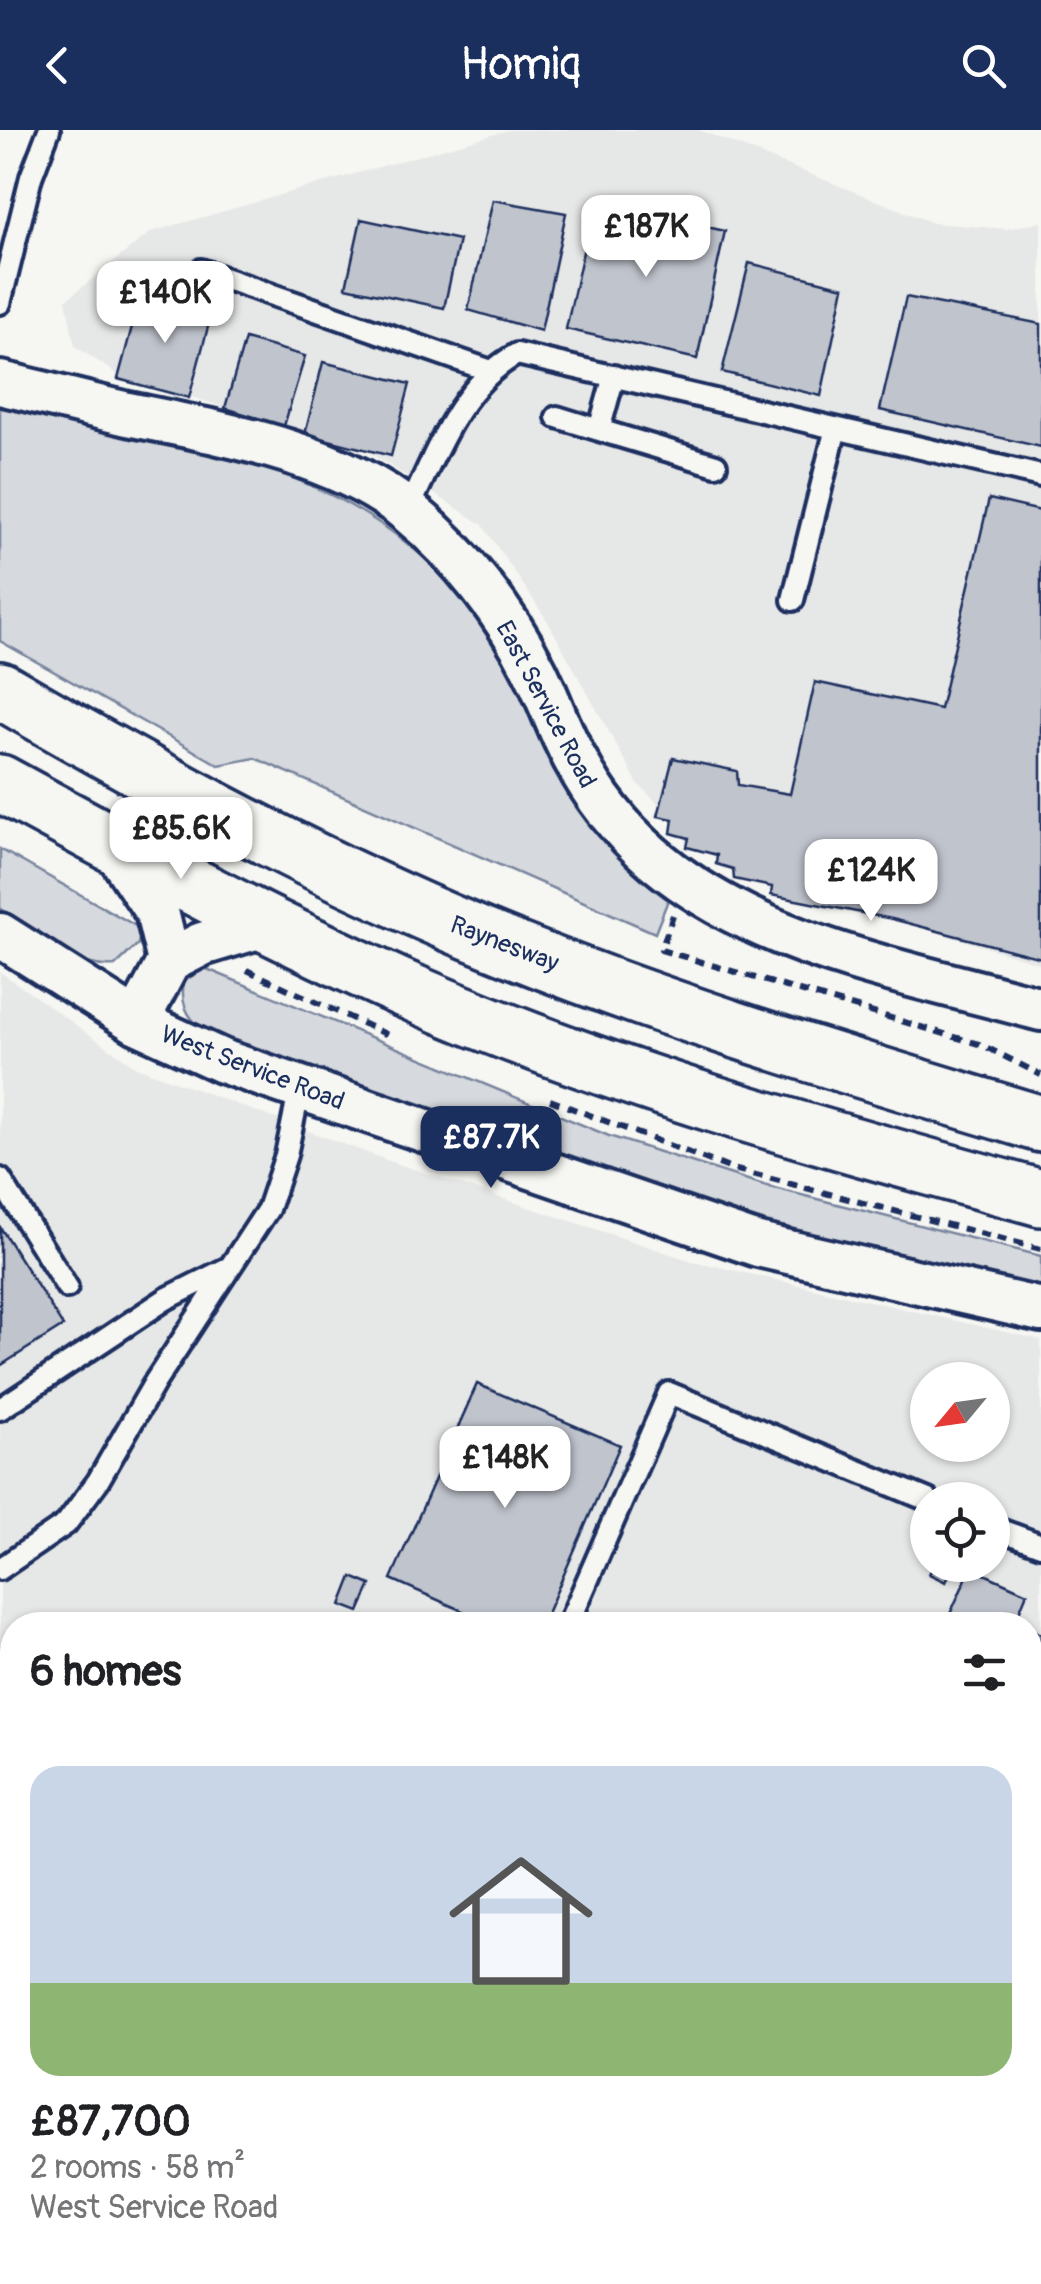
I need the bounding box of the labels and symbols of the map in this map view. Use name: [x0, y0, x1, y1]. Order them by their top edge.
pin: £187K: [576, 195, 716, 280]
pin: £140K: [95, 261, 235, 346]
street label: East Service Road: [489, 616, 603, 794]
pin: £85.6K: [100, 797, 262, 882]
pin: £124K: [801, 839, 941, 924]
street label: Raynesway: [446, 910, 563, 979]
street label: West Service Road: [156, 1019, 349, 1118]
pin: £87.7K: [410, 1106, 572, 1191]
north arrow: [910, 1362, 1010, 1462]
pin: £148K: [435, 1426, 575, 1511]

